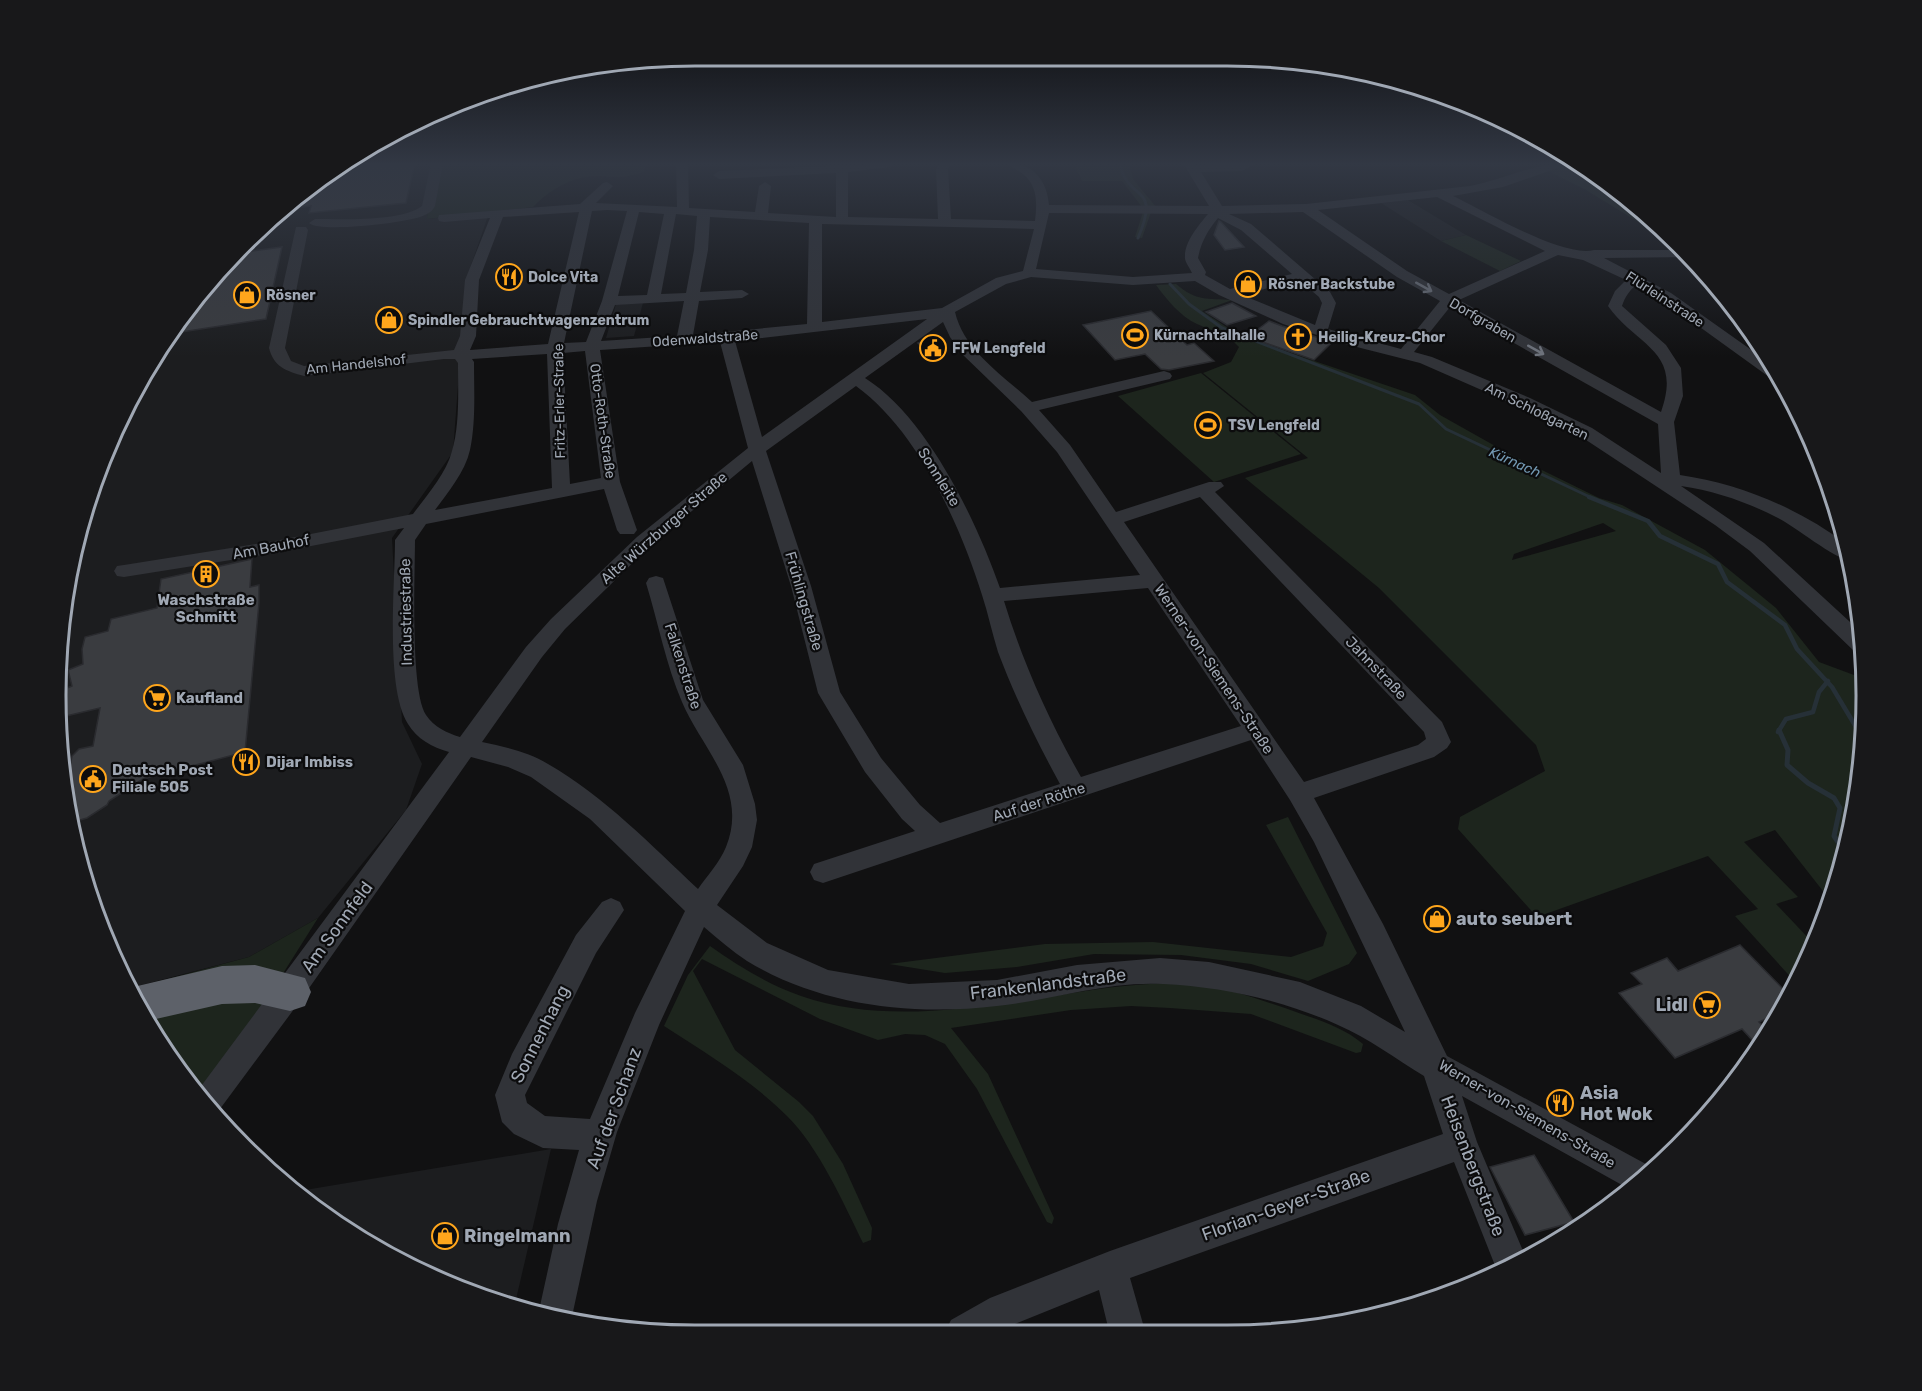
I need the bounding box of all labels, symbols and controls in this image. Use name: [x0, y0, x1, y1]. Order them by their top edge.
restaurant icon: Dolce Vita: [494, 262, 524, 292]
street label: Flürleinstraße: [1622, 268, 1707, 331]
place label: Dolce Vita: [528, 269, 598, 286]
shop icon: Rösner Backstube: [1233, 269, 1263, 299]
place label: Rösner Backstube: [1268, 276, 1395, 293]
shop icon: Rösner: [232, 280, 262, 310]
one-way arrow: [1415, 282, 1433, 293]
place label: Rösner: [266, 287, 316, 304]
street label: Dorfgraben: [1446, 295, 1519, 346]
shop icon: Spindler Gebrauchtwagenzentrum: [374, 305, 404, 335]
place label: Spindler Gebrauchtwagenzentrum: [408, 312, 650, 329]
sports icon: Kürnachtalhalle: [1120, 320, 1150, 350]
church icon: Heilig-Kreuz-Chor: [1283, 322, 1313, 352]
street label: Odenwaldstraße: [652, 326, 759, 351]
place label: Kürnachtalhalle: [1154, 327, 1265, 344]
place label: Heilig-Kreuz-Chor: [1318, 329, 1446, 346]
public building icon: FFW Lengfeld: [918, 333, 948, 363]
place label: FFW Lengfeld: [952, 340, 1046, 357]
street label: Fritz-Erler-Straße: [550, 343, 569, 459]
one-way arrow: [1526, 345, 1544, 356]
street label: Am Handelshof: [305, 351, 407, 378]
street label: Otto-Roth-Straße: [586, 362, 619, 480]
street label: Am Schloßgarten: [1482, 379, 1591, 444]
sports icon: TSV Lengfeld: [1193, 410, 1223, 440]
place label: TSV Lengfeld: [1228, 417, 1320, 434]
street label: Sonnleite: [914, 444, 964, 510]
water label: Kürnach: [1486, 444, 1543, 481]
street label: Alte Würzburger Straße: [597, 468, 731, 588]
street label: Am Bauhof: [231, 531, 311, 563]
street label: Frühlingstraße: [781, 549, 827, 653]
street label: Industriestraße: [396, 558, 416, 666]
building icon: Waschstraße Schmitt: [191, 559, 221, 589]
street label: Werner-von-Siemens-Straße: [1150, 581, 1278, 757]
place label: Waschstraße Schmitt: [157, 591, 255, 626]
street label: Falkenstraße: [661, 621, 705, 711]
street label: Jahnstraße: [1342, 633, 1410, 703]
supermarket icon: Kaufland: [142, 683, 172, 713]
place label: Kaufland: [176, 689, 243, 707]
restaurant icon: Dijar Imbiss: [231, 747, 261, 777]
place label: Dijar Imbiss: [266, 753, 353, 771]
place label: Deutsch Post Filiale 505: [112, 761, 213, 796]
public building icon: Deutsch Post Filiale 505: [78, 764, 108, 794]
street label: Auf der Röthe: [991, 779, 1087, 825]
street label: Am Sonnfeld: [296, 877, 378, 977]
shop icon: auto seubert: [1422, 904, 1452, 934]
place label: auto seubert: [1456, 908, 1572, 930]
street label: Frankenlandstraße: [969, 964, 1127, 1004]
street label: Sonnenhang: [506, 981, 574, 1087]
supermarket icon: Lidl: [1692, 990, 1722, 1020]
place label: Lidl: [1656, 994, 1688, 1016]
street label: Auf der Schanz: [582, 1044, 646, 1172]
street label: Werner-von-Siemens-Straße: [1435, 1056, 1619, 1172]
place label: Asia Hot Wok: [1580, 1082, 1653, 1125]
restaurant icon: Asia Hot Wok: [1545, 1088, 1575, 1118]
street label: Heisenbergstraße: [1436, 1092, 1510, 1240]
street label: Florian-Geyer-Straße: [1199, 1164, 1373, 1246]
shop icon: Ringelmann: [430, 1221, 460, 1251]
place label: Ringelmann: [464, 1225, 571, 1247]

